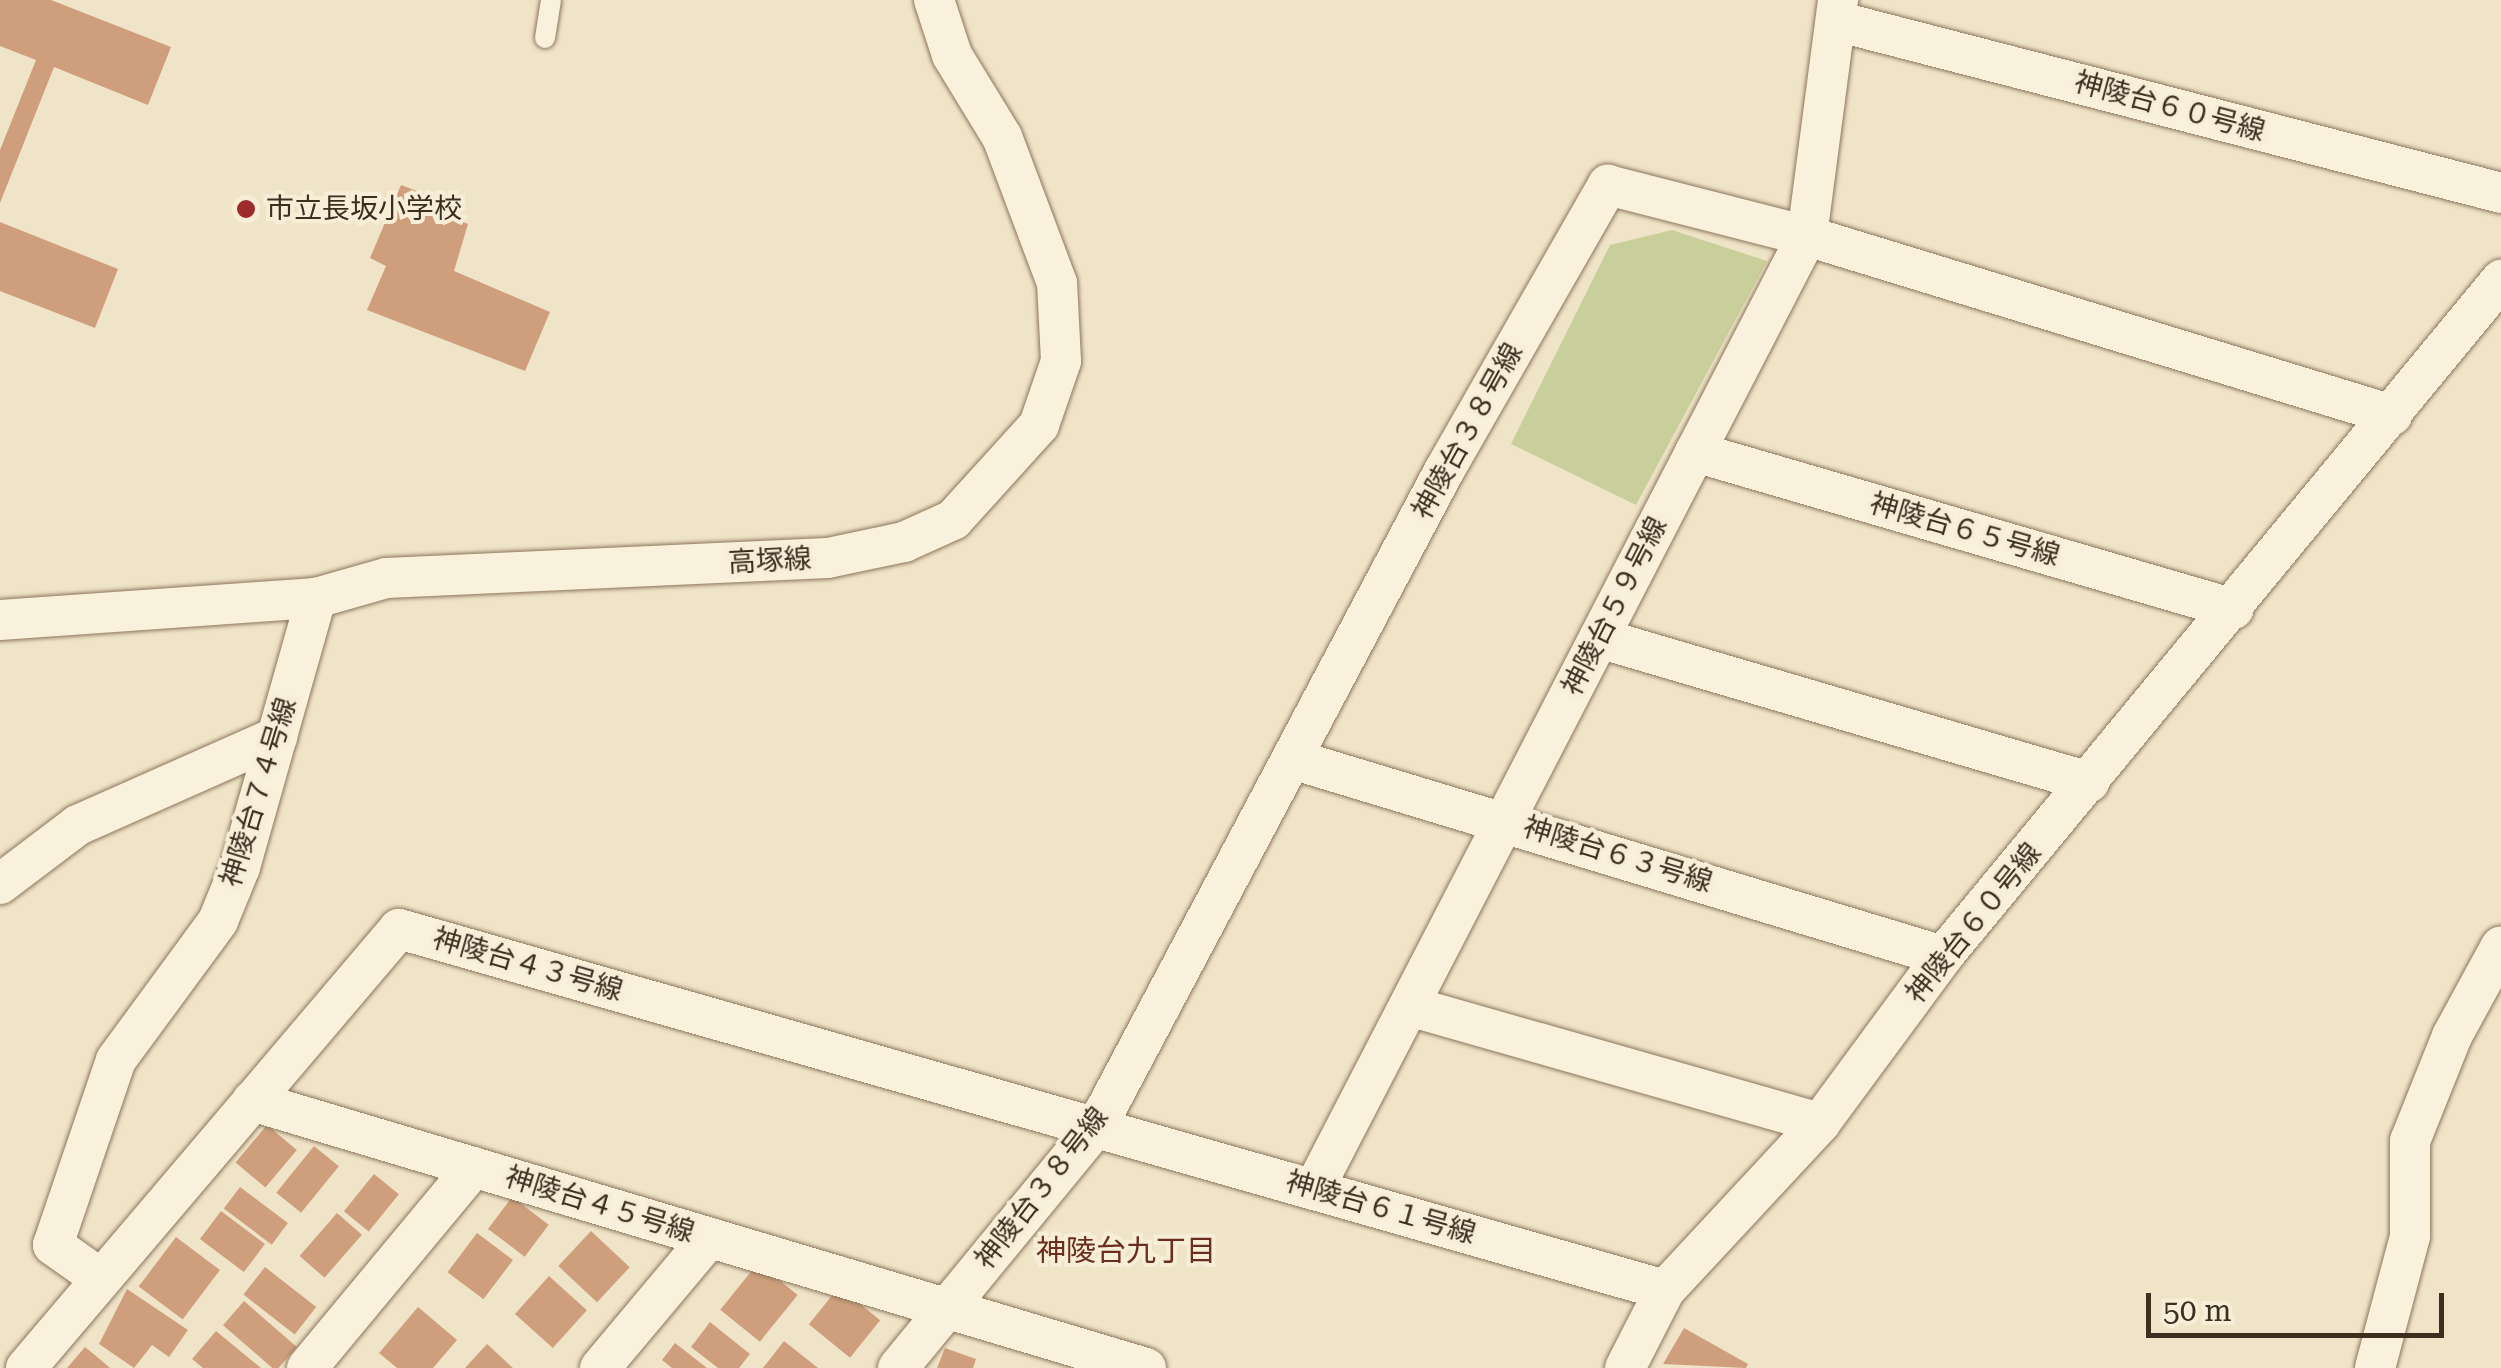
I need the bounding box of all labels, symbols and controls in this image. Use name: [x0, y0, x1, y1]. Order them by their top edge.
street label: 神陵台６０号線: [2071, 65, 2269, 149]
place label: 市立長坂小学校: [266, 192, 462, 226]
marker: 市立長坂小学校: [235, 198, 257, 220]
street label: 神陵台３８号線: [1406, 337, 1530, 525]
street label: 神陵台６５号線: [1866, 487, 2064, 573]
street label: 神陵台５９号線: [1556, 511, 1674, 701]
street label: 高塚線: [727, 542, 813, 580]
street label: 神陵台７４号線: [214, 693, 304, 891]
street label: 神陵台６３号線: [1519, 810, 1717, 900]
street label: 神陵台６０号線: [1899, 836, 2049, 1010]
street label: 神陵台４３号線: [429, 922, 627, 1008]
street label: 神陵台３８号線: [968, 1100, 1116, 1276]
street label: 神陵台４５号線: [501, 1160, 699, 1250]
street label: 神陵台６１号線: [1282, 1165, 1480, 1251]
district label: 神陵台九丁目: [1036, 1233, 1216, 1269]
scale bar: [2151, 1273, 2448, 1335]
text: 50 m: [2163, 1293, 2232, 1328]

